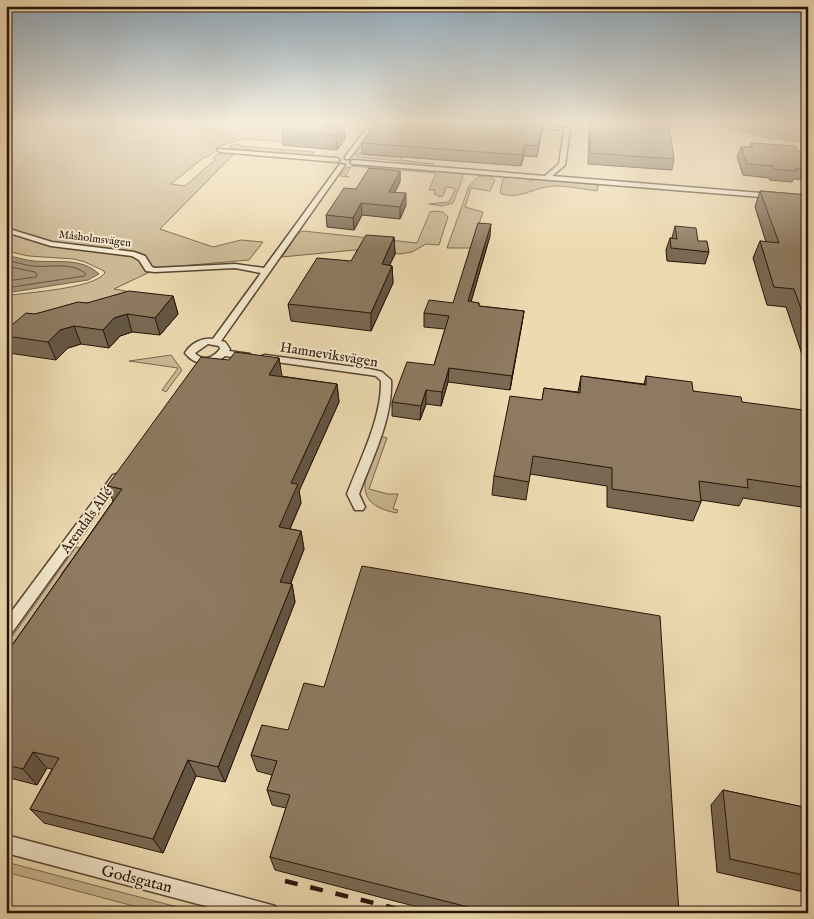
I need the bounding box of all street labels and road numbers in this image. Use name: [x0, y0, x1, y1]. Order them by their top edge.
street label: Måsholmsvägen: [58, 228, 132, 250]
street label: Hamneviksvägen: [279, 338, 380, 372]
street label: Arendals Allé: [56, 484, 117, 558]
street label: Godsgatan: [99, 862, 174, 898]

